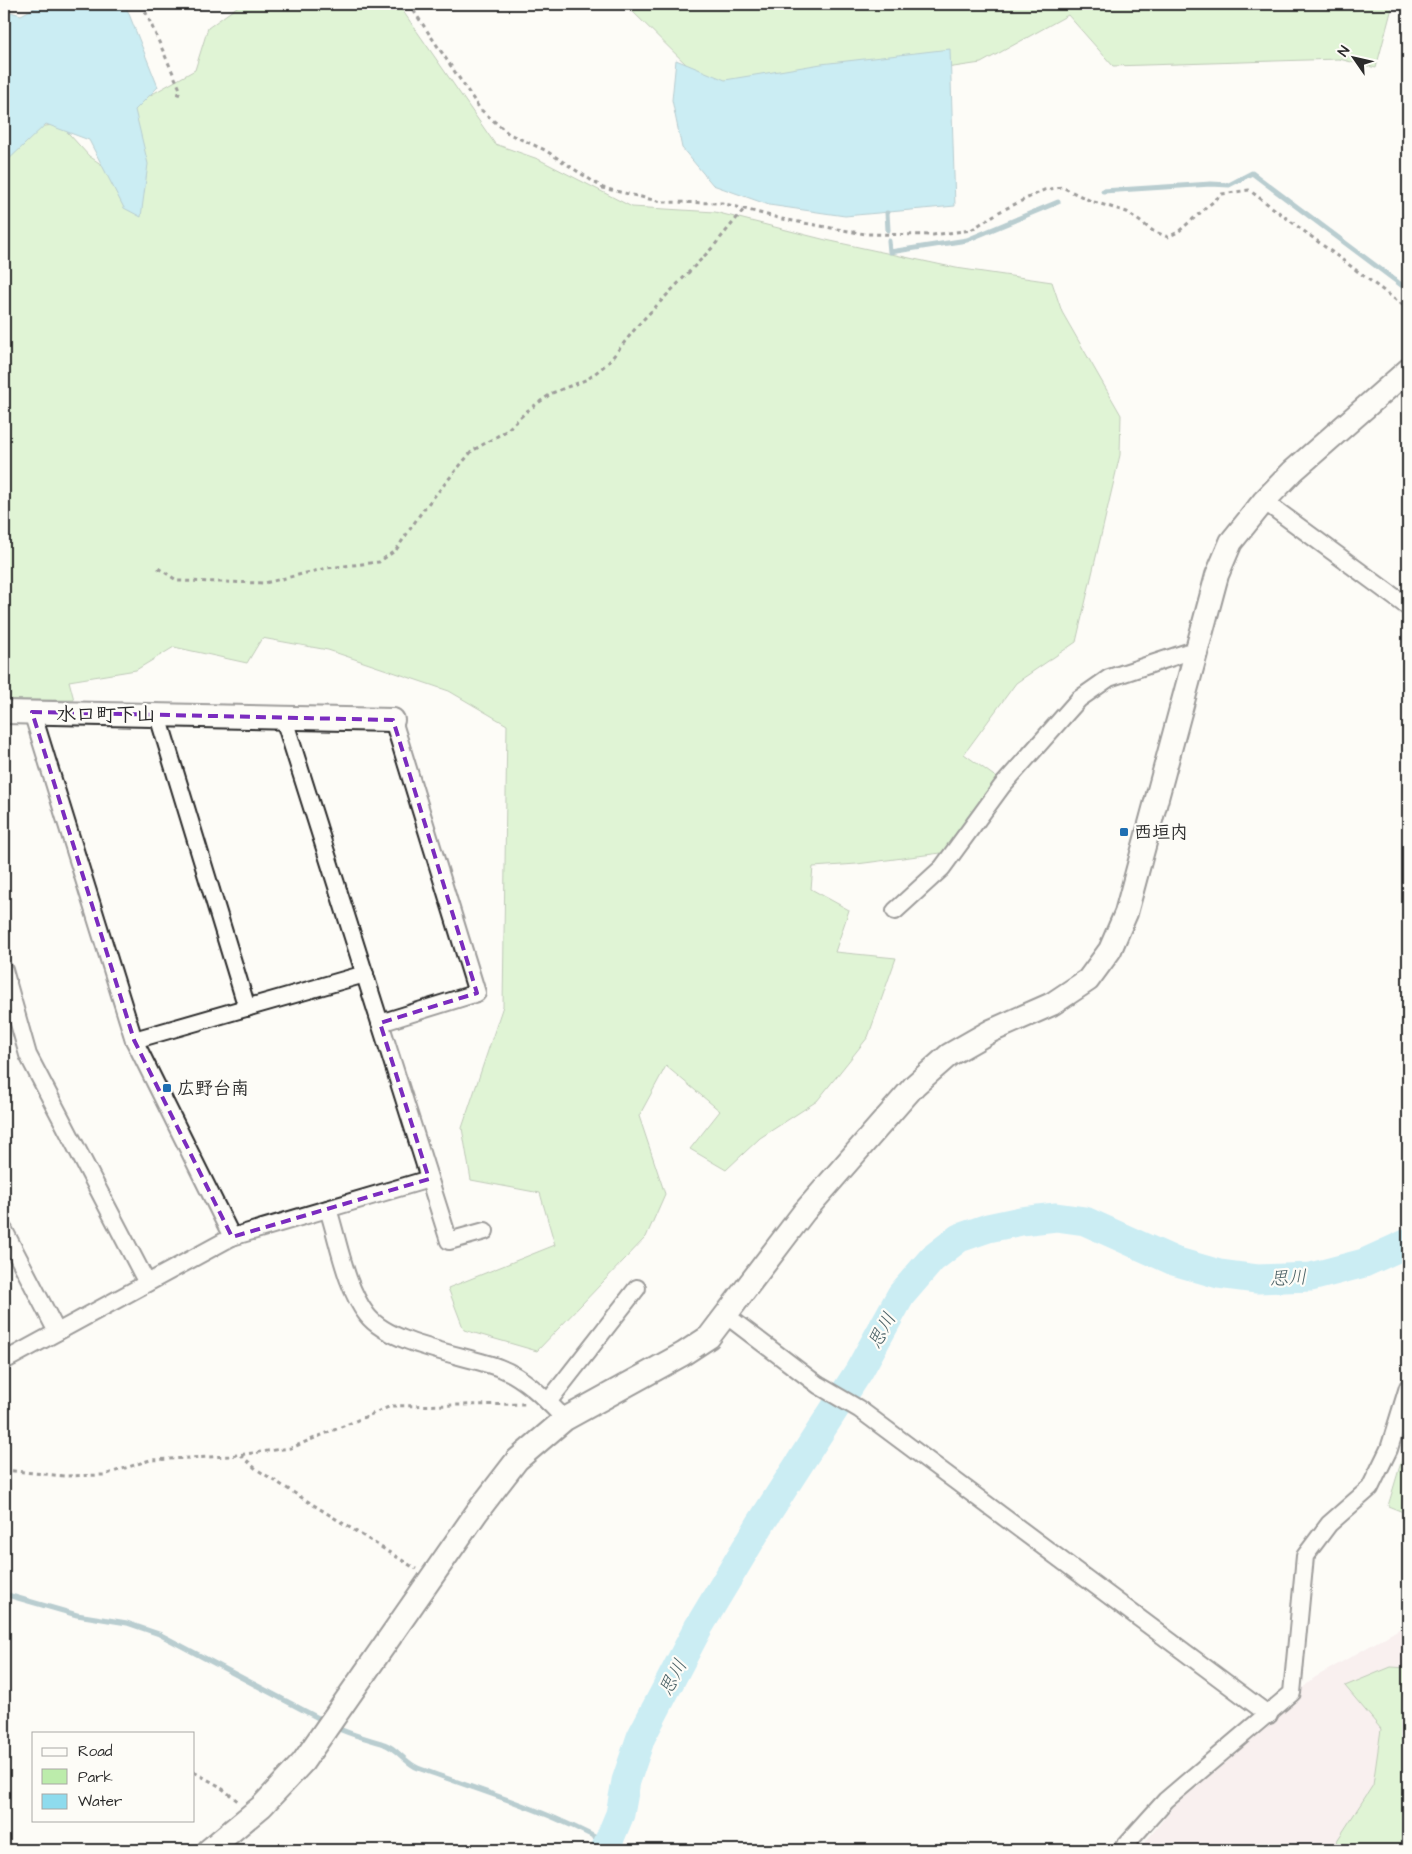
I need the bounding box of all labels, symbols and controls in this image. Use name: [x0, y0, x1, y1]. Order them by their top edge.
north arrow: [1330, 32, 1380, 82]
text: N: [1333, 42, 1355, 61]
district label: 水口町下山: [56, 701, 156, 729]
place label: 西垣内: [1134, 820, 1188, 845]
marker: 西垣内: [1118, 826, 1130, 838]
place label: 広野台南: [177, 1076, 249, 1101]
marker: 広野台南: [161, 1082, 173, 1094]
water label: 思川: [1268, 1264, 1308, 1293]
water label: 思川: [861, 1308, 903, 1354]
water label: 思川: [652, 1655, 694, 1701]
legend: [32, 1732, 195, 1822]
text: Road: [78, 1741, 113, 1762]
text: Park: [78, 1767, 113, 1788]
text: Water: [78, 1791, 122, 1812]

